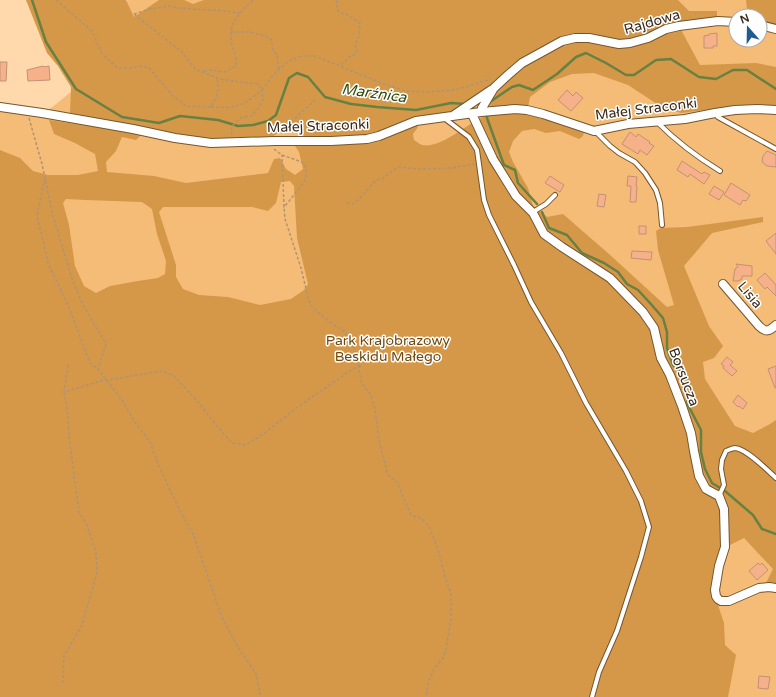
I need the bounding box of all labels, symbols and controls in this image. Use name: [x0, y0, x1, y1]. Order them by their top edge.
street label: Rajdowa: [622, 6, 682, 38]
north arrow: [728, 8, 768, 48]
text: N: [738, 11, 751, 27]
water label: Marźnica: [340, 80, 408, 107]
street label: Małej Straconki: [594, 94, 698, 124]
street label: Małej Straconki: [266, 116, 370, 136]
street label: Lisia: [734, 278, 766, 312]
park label: Park Krajobrazowy Beskidu Małego: [326, 332, 451, 365]
street label: Borsucza: [665, 345, 703, 409]

